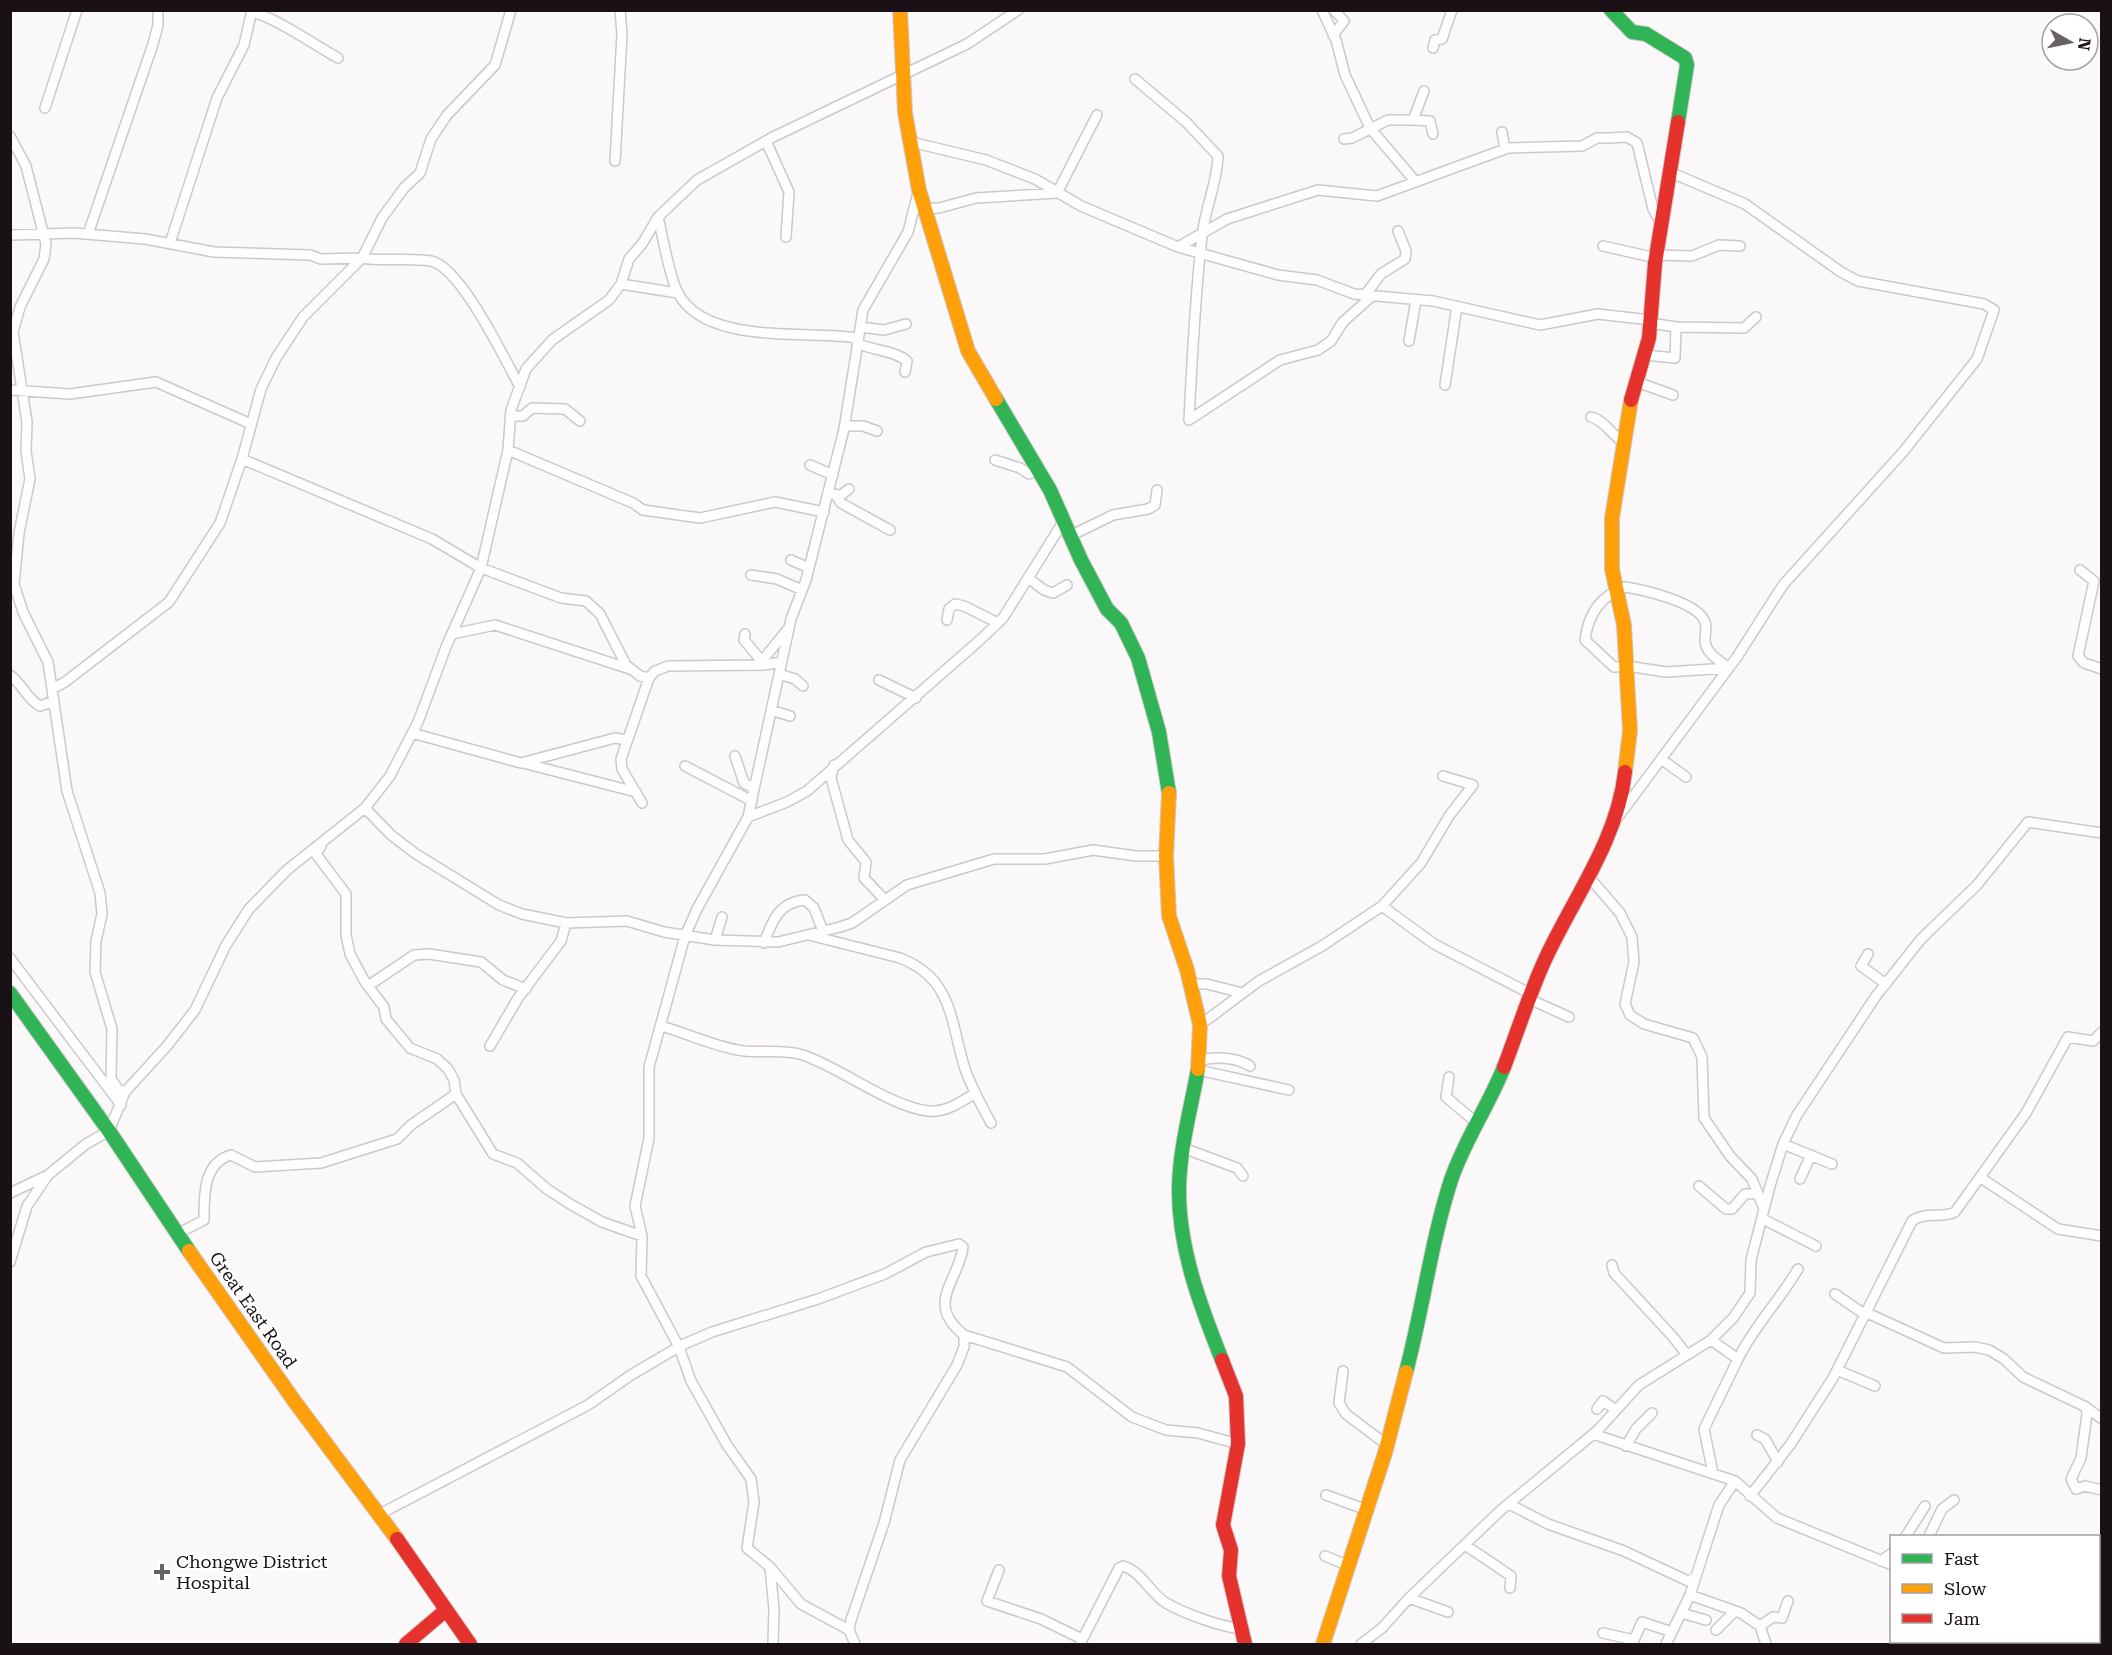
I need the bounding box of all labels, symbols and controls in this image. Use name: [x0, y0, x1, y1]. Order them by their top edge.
north arrow: [2040, 12, 2100, 72]
text: N: [2074, 37, 2095, 52]
street label: Great East Road: [205, 1247, 302, 1372]
legend: [1890, 1535, 2100, 1643]
text: Fast: [1944, 1548, 1979, 1569]
place label: Chongwe District Hospital: [176, 1551, 328, 1593]
marker: Chongwe District Hospital: [153, 1563, 171, 1581]
text: Slow: [1944, 1578, 1986, 1599]
text: Jam: [1944, 1608, 1980, 1629]

